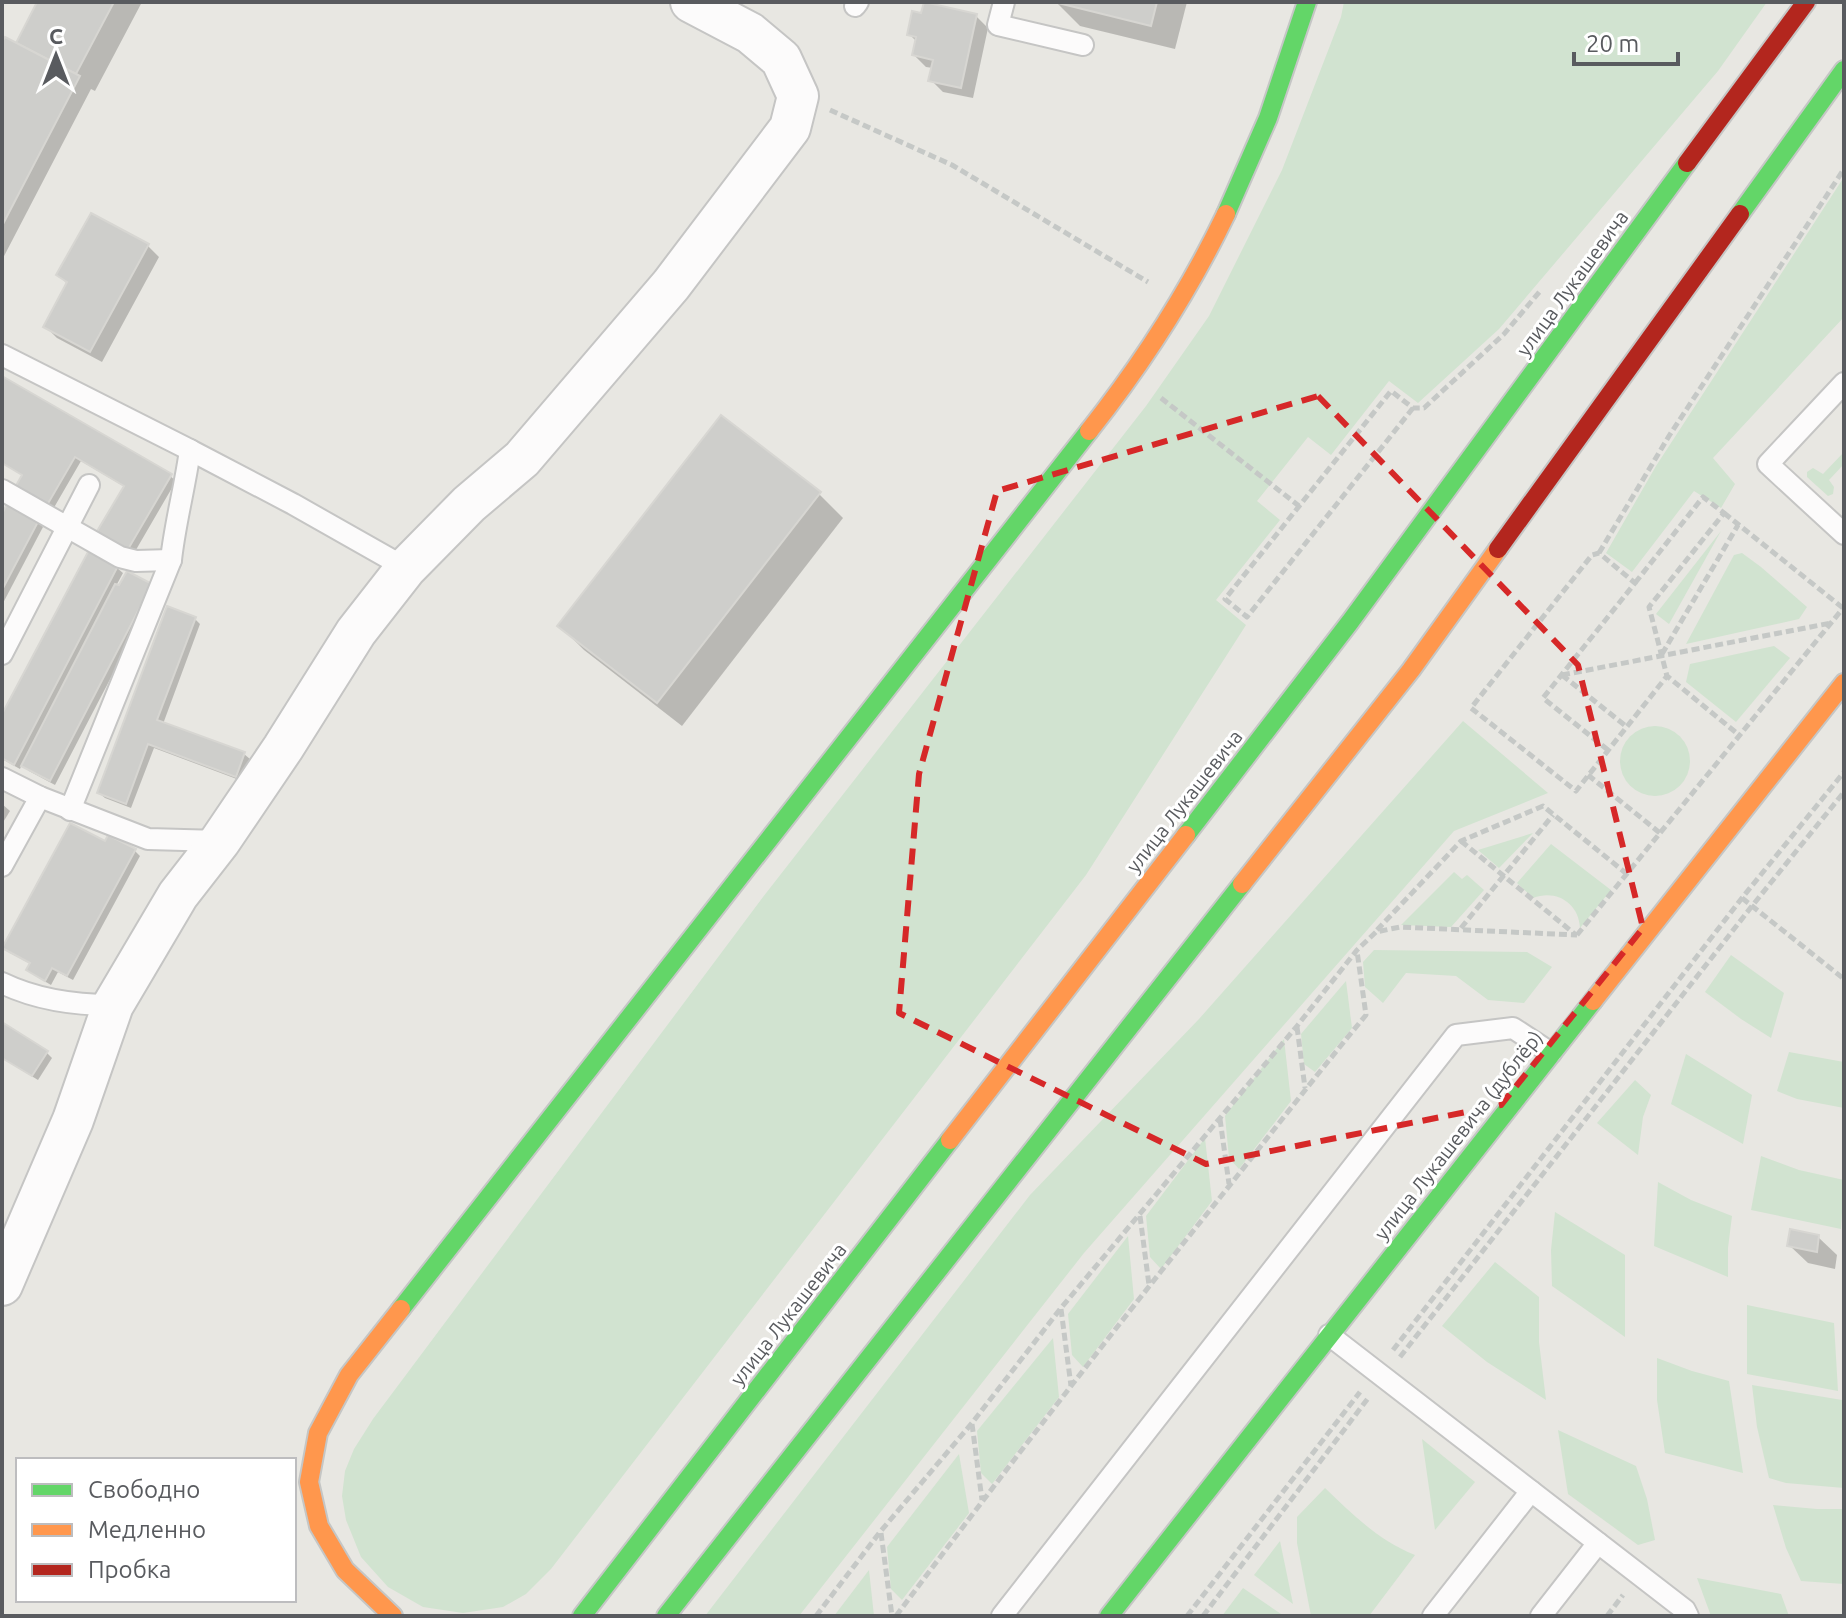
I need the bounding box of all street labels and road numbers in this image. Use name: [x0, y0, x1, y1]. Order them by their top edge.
street label: улица Лукашевича: [1511, 206, 1633, 360]
street label: улица Лукашевича: [1121, 725, 1247, 877]
street label: улица Лукашевича (дублёр): [1369, 1026, 1547, 1244]
street label: улица Лукашевича: [725, 1238, 851, 1390]

